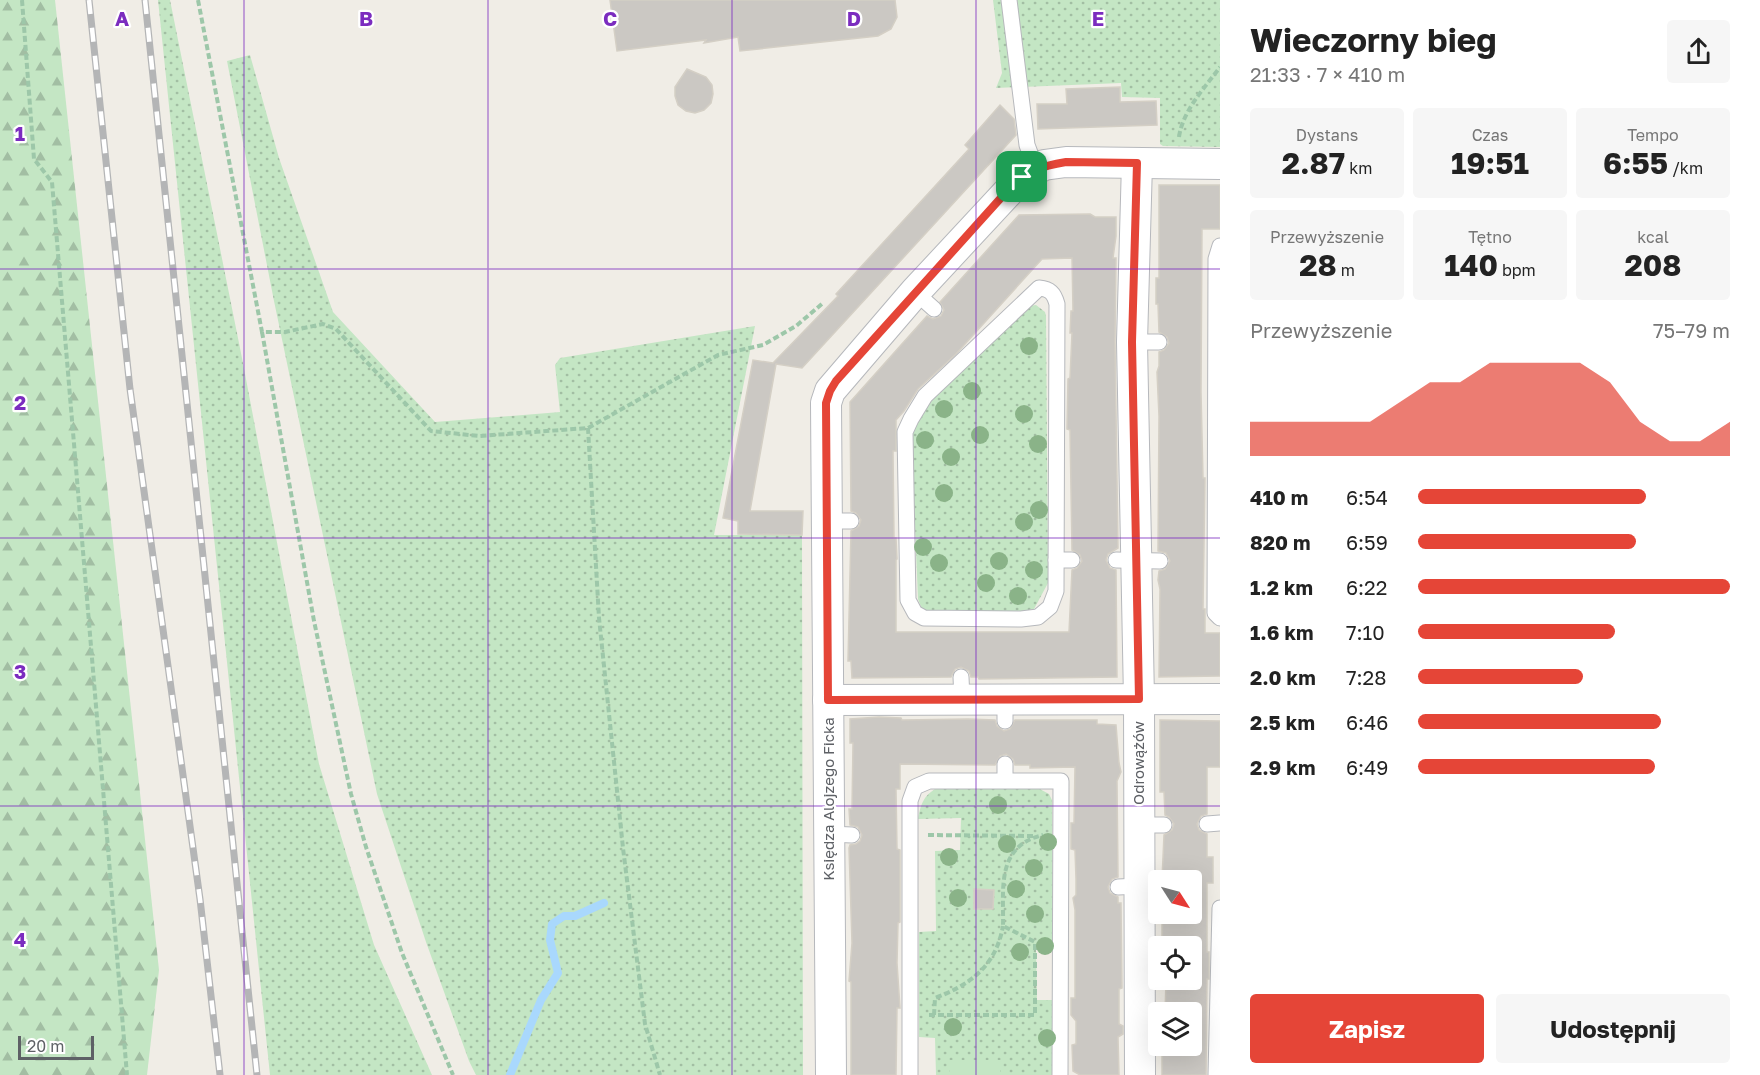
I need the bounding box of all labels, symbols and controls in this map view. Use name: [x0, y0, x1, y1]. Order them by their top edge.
text: A: [115, 6, 129, 30]
text: B: [359, 6, 373, 30]
text: C: [603, 6, 617, 30]
text: D: [847, 6, 861, 30]
text: E: [1092, 6, 1104, 30]
text: Wieczorny bieg: [1250, 20, 1496, 59]
button: share: [1667, 20, 1730, 83]
text: 21:33 · 7 × 410 m: [1250, 62, 1405, 86]
text: 1: [15, 121, 25, 145]
text: Dystans: [1296, 125, 1358, 145]
text: Czas: [1472, 125, 1508, 145]
text: Tempo: [1627, 125, 1679, 145]
text: 2.87: [1282, 145, 1345, 181]
text: 19:51: [1451, 145, 1529, 181]
text: 6:55: [1603, 145, 1668, 181]
pin: [996, 151, 1047, 202]
text: km: [1345, 158, 1372, 178]
text: /km: [1668, 158, 1703, 178]
icon: arrive: [1005, 160, 1038, 193]
text: Przewyższenie: [1270, 227, 1384, 247]
text: Tętno: [1468, 227, 1512, 247]
text: kcal: [1637, 227, 1669, 247]
text: 28: [1299, 247, 1337, 283]
text: 140: [1444, 247, 1498, 283]
text: 208: [1625, 247, 1682, 283]
text: m: [1337, 260, 1355, 280]
text: bpm: [1498, 260, 1536, 280]
text: Przewyższenie: [1250, 318, 1392, 342]
text: 75–79 m: [1653, 318, 1730, 342]
text: 2: [14, 390, 26, 414]
text: 410 m: [1250, 485, 1308, 509]
text: 6:54: [1346, 485, 1388, 509]
text: 820 m: [1250, 530, 1311, 554]
text: 6:59: [1346, 530, 1388, 554]
text: 1.2 km: [1250, 575, 1313, 599]
text: 6:22: [1346, 575, 1387, 599]
text: 1.6 km: [1250, 620, 1314, 644]
text: 7:10: [1346, 620, 1385, 644]
text: 3: [14, 659, 26, 683]
text: 2.0 km: [1250, 665, 1316, 689]
text: 7:28: [1346, 665, 1386, 689]
text: 2.5 km: [1250, 710, 1315, 734]
text: 6:46: [1346, 710, 1388, 734]
street label: Księdza Alojzego Ficka: [819, 717, 837, 881]
street label: Odrowążów: [1129, 721, 1147, 805]
text: 2.9 km: [1250, 755, 1315, 779]
text: 6:49: [1346, 755, 1388, 779]
north arrow: [1148, 870, 1202, 924]
map controls: [1148, 870, 1202, 1056]
text: 4: [14, 927, 26, 951]
button: locate: [1148, 936, 1202, 990]
button: Zapisz: [1250, 994, 1484, 1063]
button: Udostępnij: [1496, 994, 1730, 1063]
button: layers: [1148, 1002, 1202, 1056]
scale bar: [18, 1033, 94, 1060]
text: 20 m: [27, 1036, 64, 1056]

